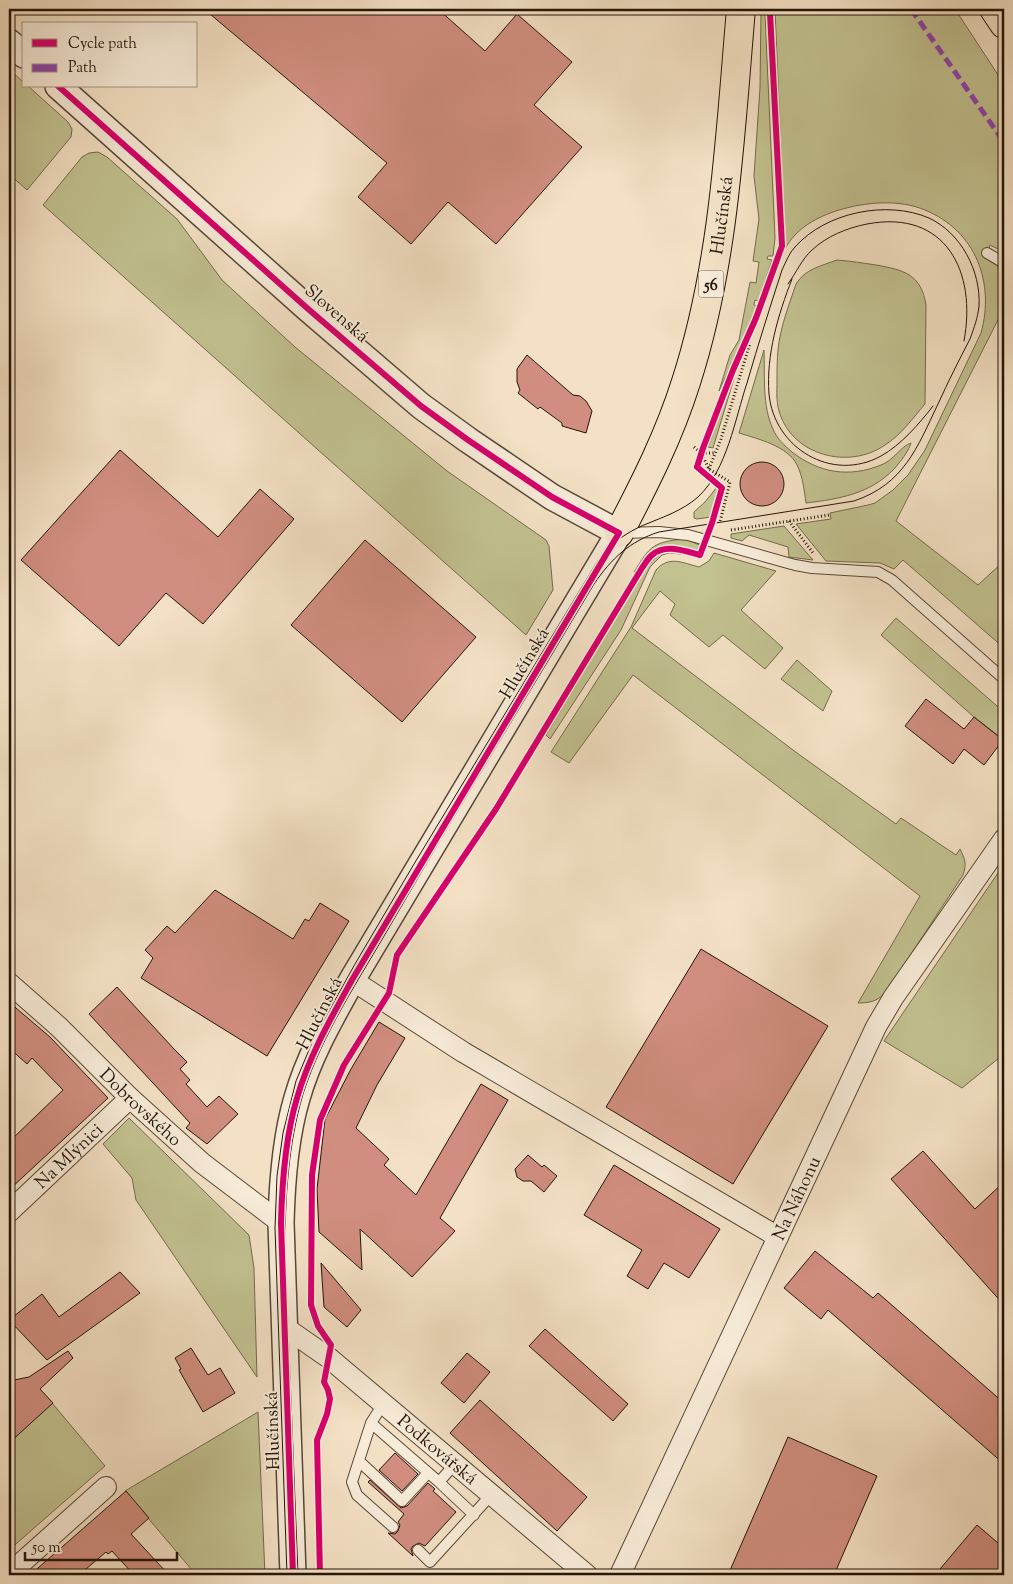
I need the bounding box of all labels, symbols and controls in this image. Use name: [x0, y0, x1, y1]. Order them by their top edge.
legend: [22, 22, 198, 88]
text: Cycle path: [68, 34, 137, 55]
text: Path: [68, 58, 97, 79]
street label: Hlučínská: [705, 175, 741, 257]
road number: 56: [698, 270, 724, 298]
street label: Slovenská: [298, 279, 374, 350]
street label: Hlučínská: [494, 624, 557, 704]
street label: Hlučínská: [291, 973, 350, 1055]
street label: Dobrovského: [92, 1063, 187, 1154]
street label: Na Mlýnici: [30, 1118, 110, 1196]
street label: Na Náhonu: [767, 1153, 829, 1245]
street label: Hlučínská: [260, 1391, 288, 1471]
street label: Podkovářská: [391, 1409, 482, 1492]
scale bar: [25, 1529, 178, 1561]
text: 50 m: [31, 1538, 61, 1559]

